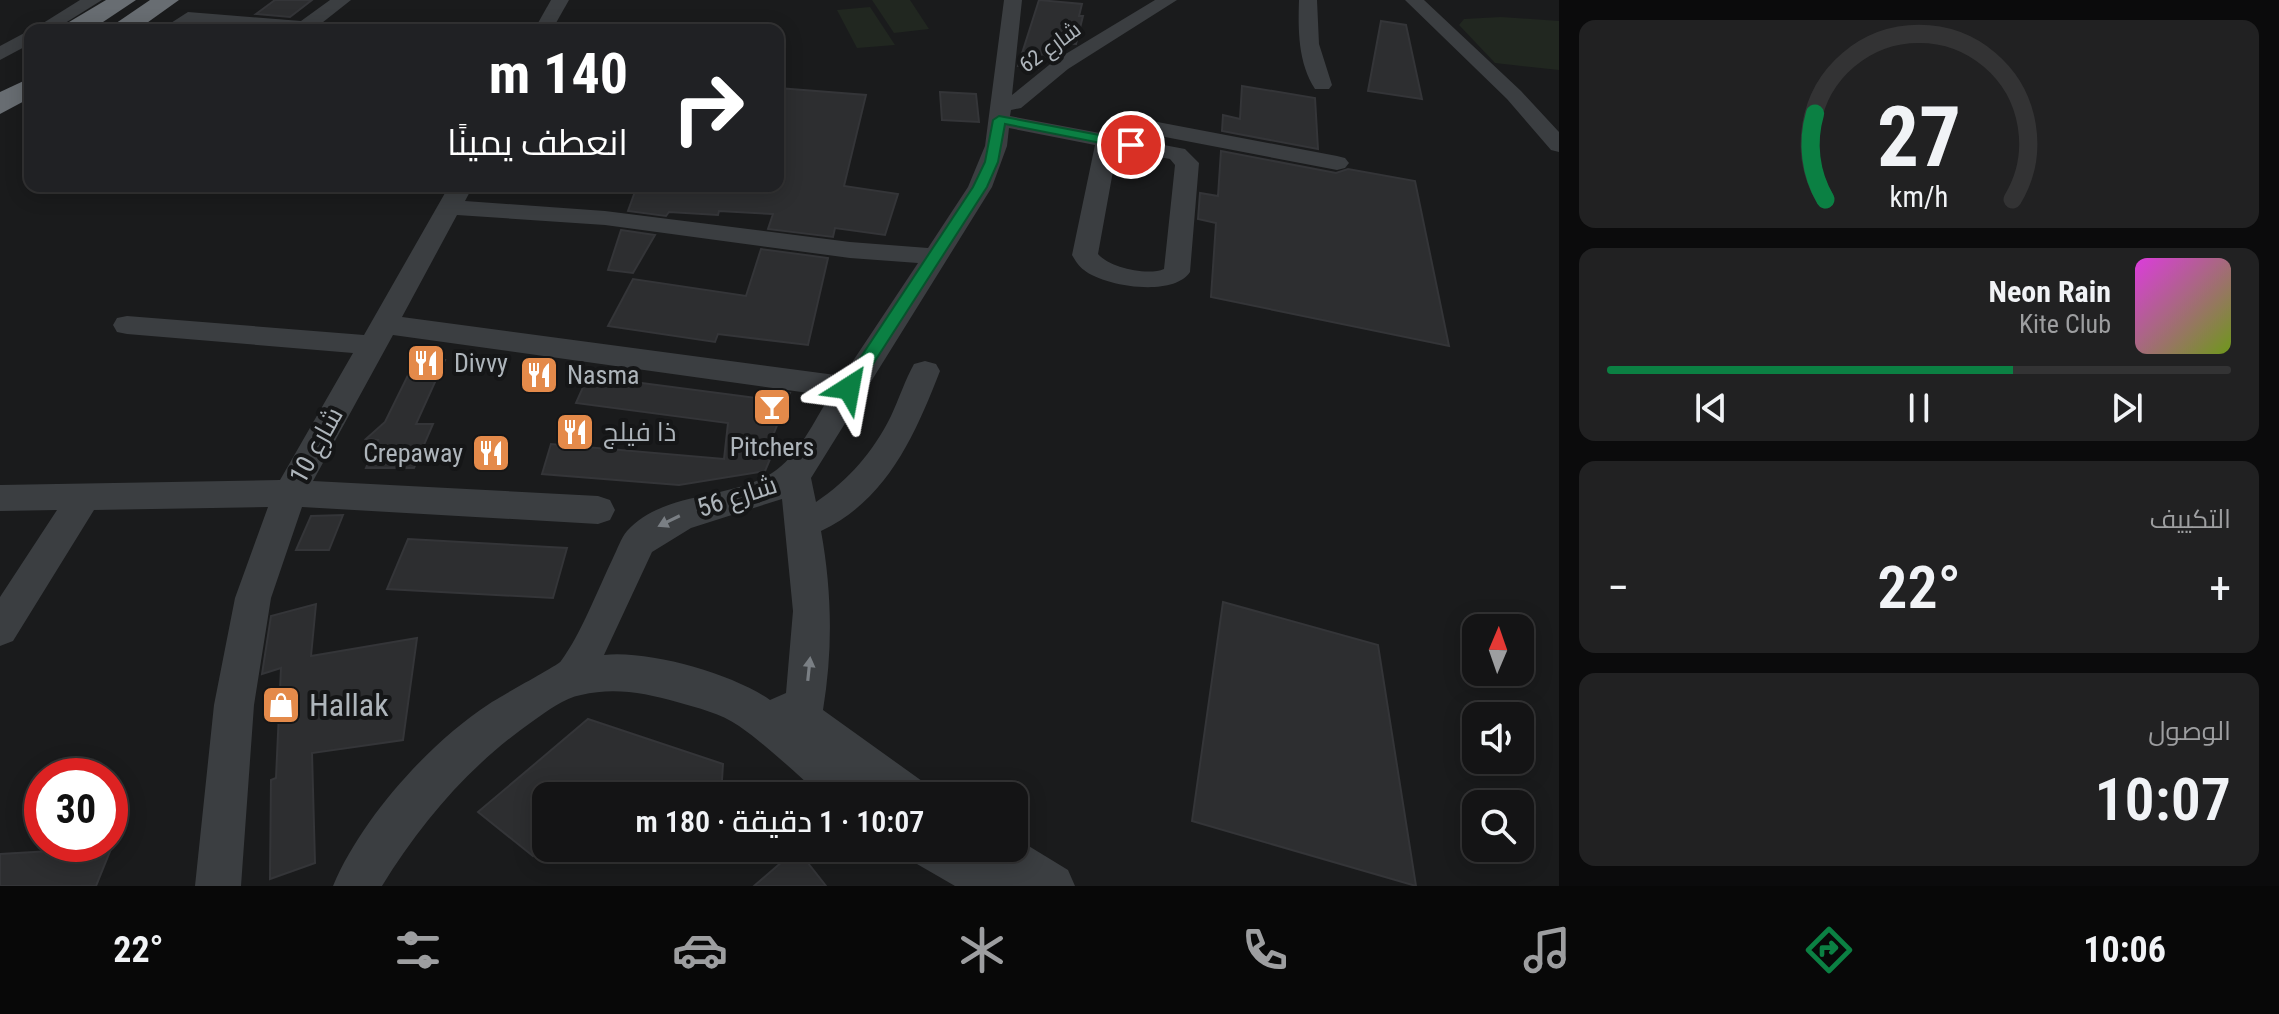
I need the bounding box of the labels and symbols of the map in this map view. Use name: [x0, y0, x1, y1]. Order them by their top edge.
street label: شارع 62: [1015, 16, 1087, 79]
pin: [1097, 111, 1165, 179]
restaurant icon: Divvy: [405, 342, 447, 384]
position arrow: [807, 346, 891, 430]
place label: Divvy: [454, 348, 508, 378]
restaurant icon: Nasma: [518, 354, 560, 396]
place label: Nasma: [567, 360, 639, 390]
bar icon: Pitchers: [751, 386, 793, 428]
street label: شارع 10: [283, 402, 351, 489]
restaurant icon: ذا فيلج: [554, 411, 596, 453]
place label: ذا فيلج: [603, 417, 676, 449]
restaurant icon: Crepaway: [470, 432, 512, 474]
place label: Pitchers: [730, 432, 814, 462]
place label: Crepaway: [363, 438, 463, 468]
street label: شارع 56: [693, 469, 781, 525]
one-way arrow: [657, 514, 680, 528]
north arrow: [1462, 614, 1534, 686]
one-way arrow: [803, 656, 816, 681]
shop icon: Hallak: [260, 684, 302, 726]
place label: Hallak: [309, 686, 389, 724]
speed limit sign: 30: [24, 758, 128, 862]

